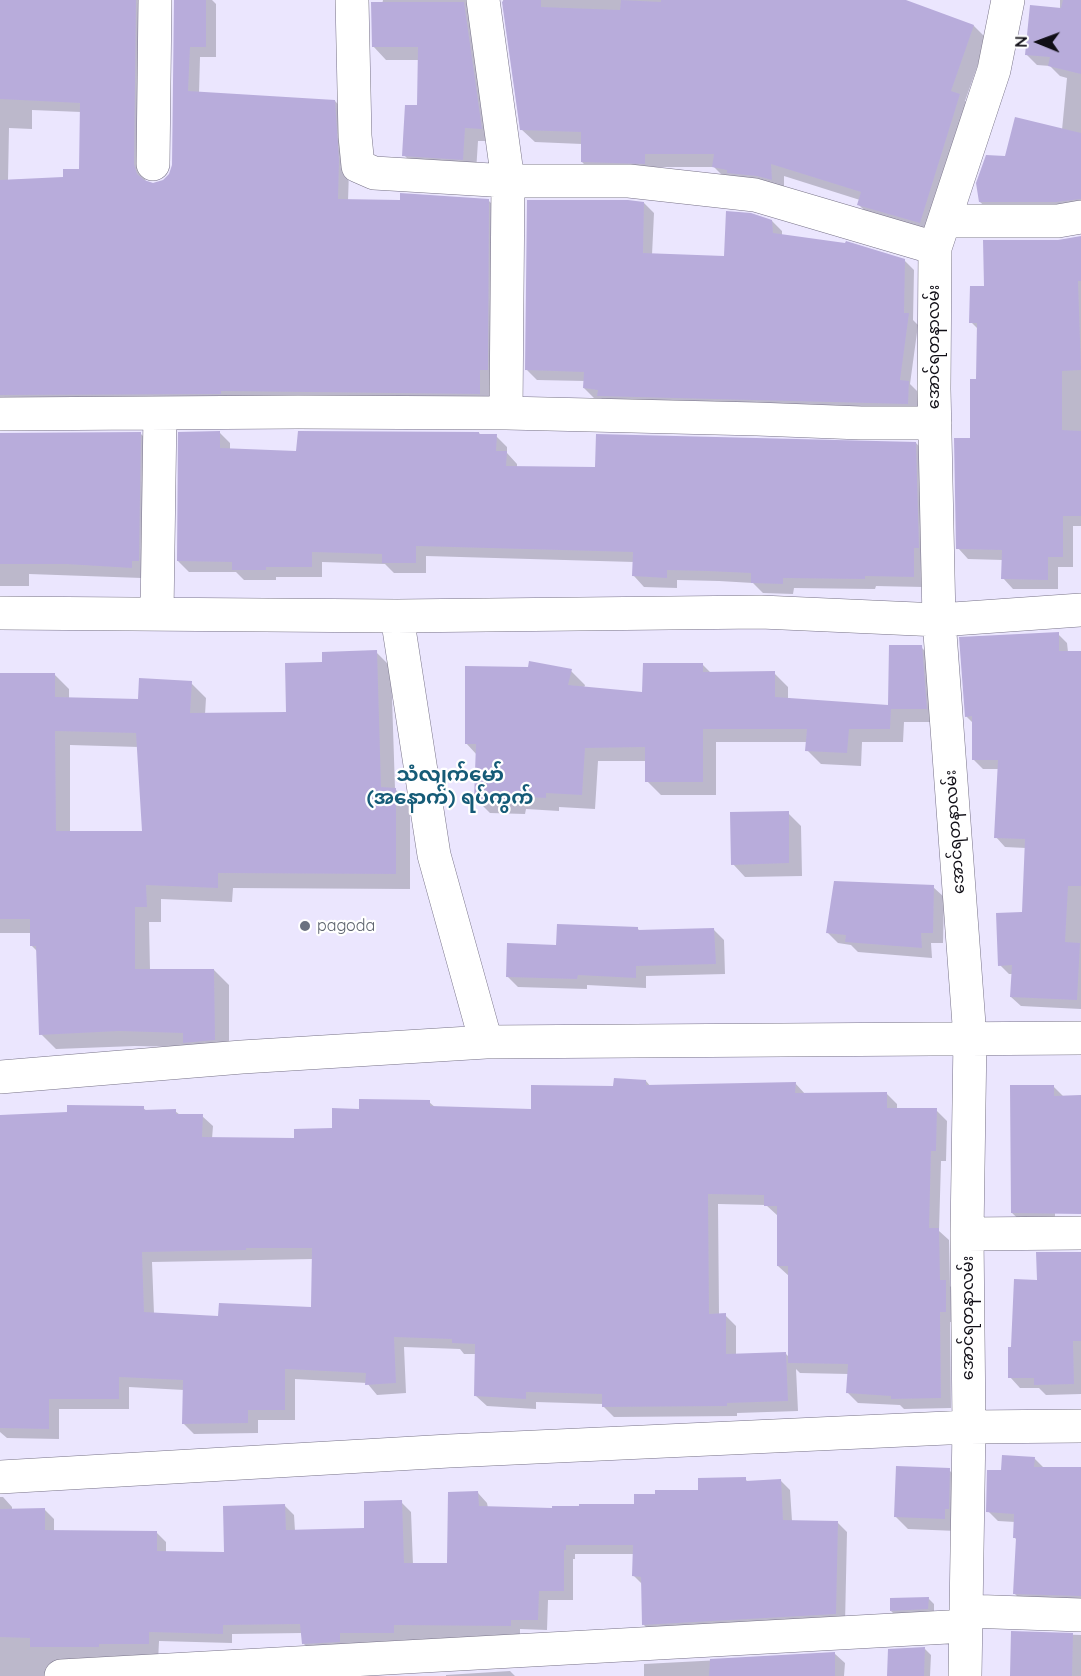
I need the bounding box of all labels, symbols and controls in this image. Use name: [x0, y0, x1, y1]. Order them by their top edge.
north arrow: [1009, 12, 1069, 72]
text: N: [1011, 36, 1031, 48]
street label: အောင်ရတနာလမ်း: [924, 285, 944, 409]
district label: သံလျက်မော် (အနောက်) ရပ်ကွက်: [367, 763, 533, 810]
street label: အောင်ရတနာလမ်း: [941, 769, 969, 895]
place label: pagoda: [317, 916, 375, 936]
marker: pagoda: [298, 919, 312, 933]
street label: အောင်ရတနာလမ်း: [958, 1256, 978, 1380]

